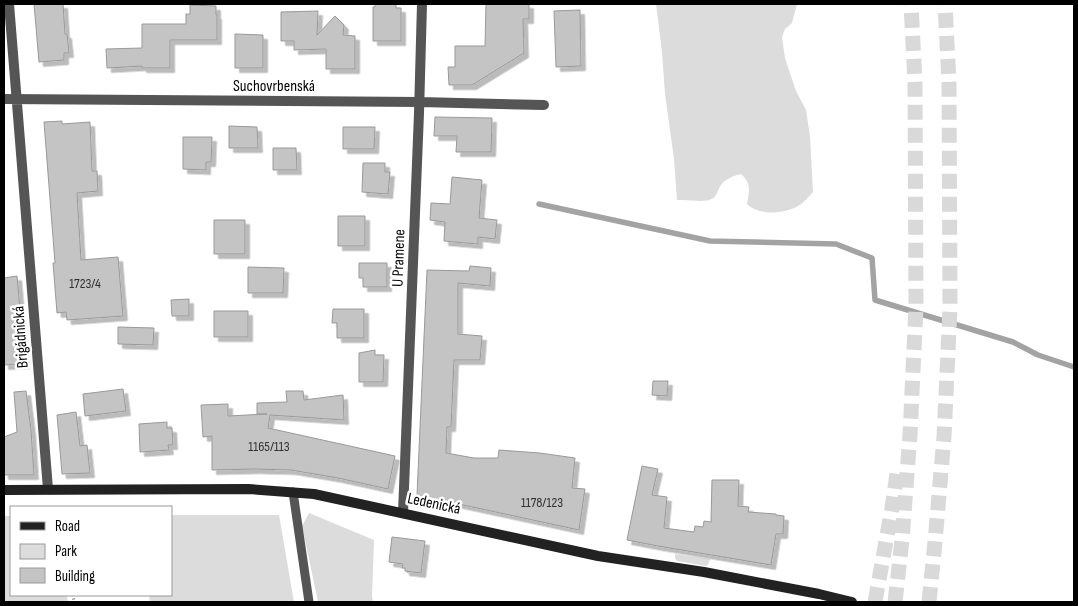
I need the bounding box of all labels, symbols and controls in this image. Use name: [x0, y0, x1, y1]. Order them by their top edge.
street label: Suchovrbenská: [233, 77, 315, 96]
street label: U Pramene: [388, 229, 410, 287]
house number: 1723/4: [69, 275, 101, 292]
street label: Brigádnická: [9, 305, 33, 369]
house number: 1165/113: [248, 438, 290, 455]
street label: Ledenická: [406, 489, 462, 519]
house number: 1178/123: [521, 494, 563, 511]
legend: [10, 506, 172, 596]
text: Road: [55, 517, 80, 536]
text: Park: [55, 542, 77, 561]
text: Building: [55, 567, 95, 586]

